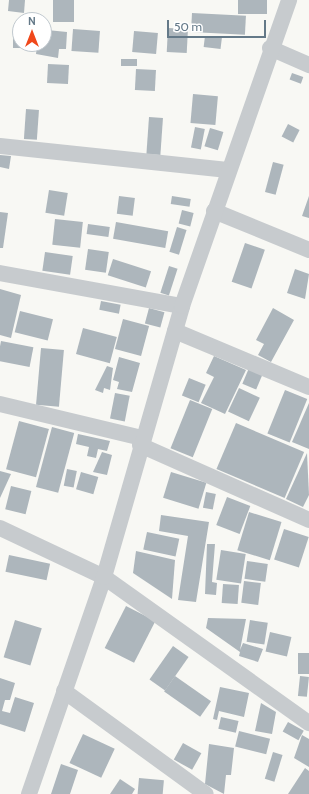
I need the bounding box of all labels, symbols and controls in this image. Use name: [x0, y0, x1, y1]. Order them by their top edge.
north arrow: [12, 12, 52, 52]
scale bar: [169, 12, 268, 38]
text: N: [28, 14, 36, 28]
text: 50 m: [174, 19, 202, 34]

